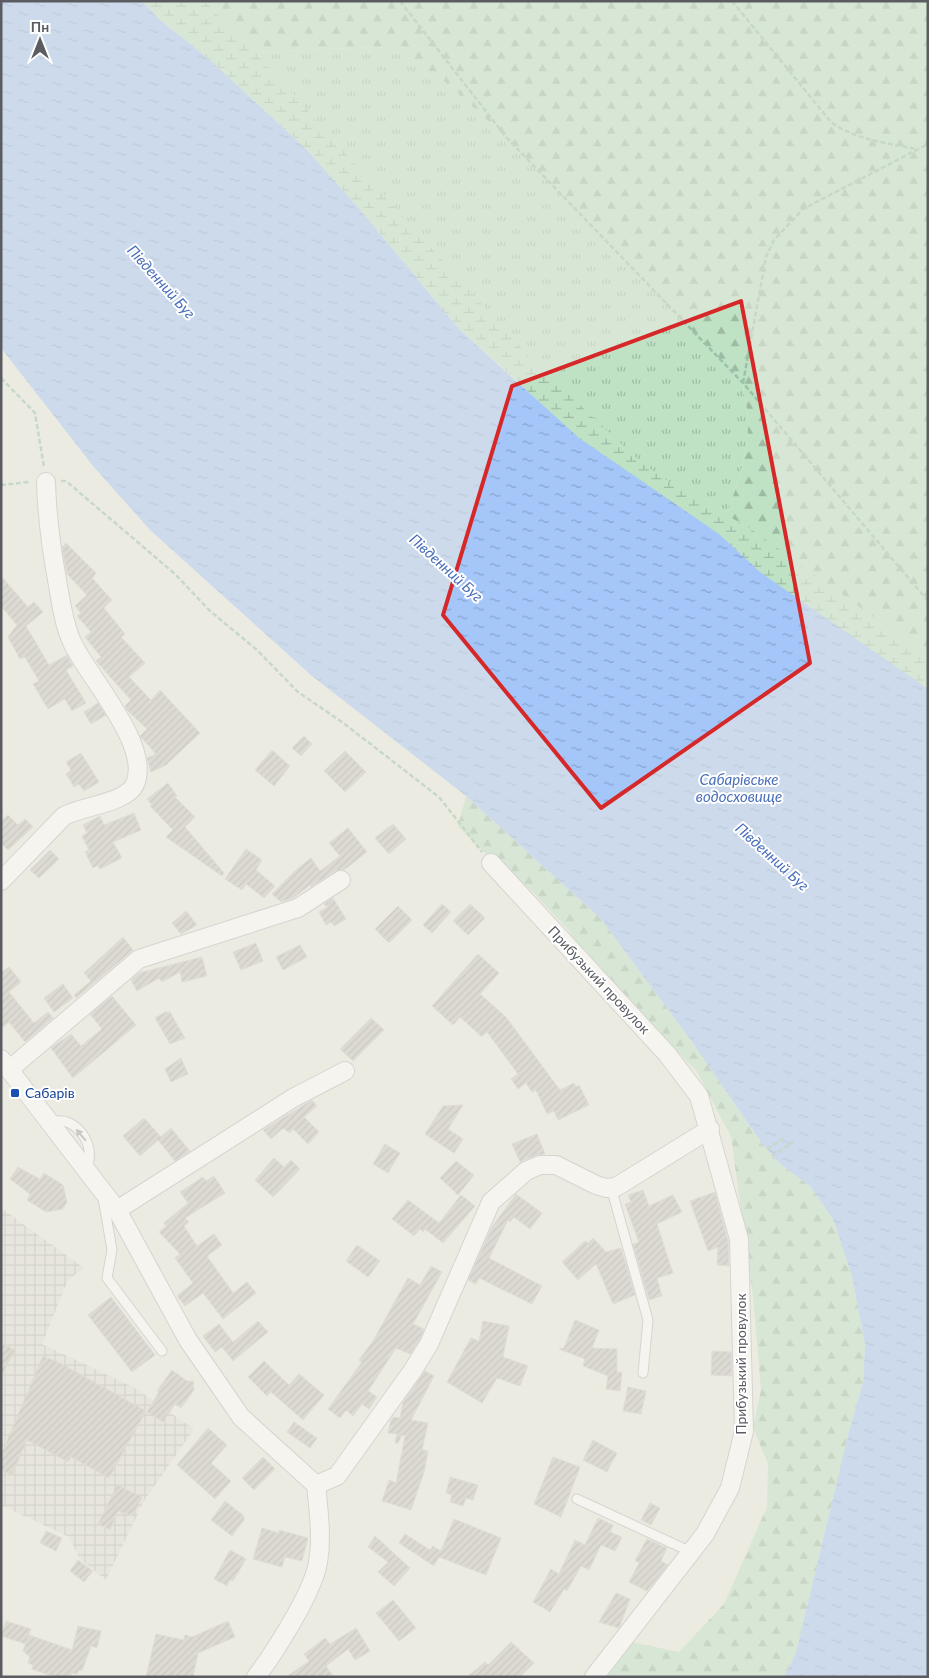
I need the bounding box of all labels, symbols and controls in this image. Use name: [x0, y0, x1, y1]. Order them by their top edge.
north arrow: [15, 15, 65, 65]
text: Пн: [31, 18, 49, 35]
water label: Південний Буг: [124, 241, 199, 322]
water label: Південний Буг: [406, 530, 487, 605]
water label: Сабарівське водосховище: [696, 770, 782, 805]
water label: Південний Буг: [732, 819, 813, 894]
street label: Прибузький провулок: [545, 922, 654, 1038]
place label: Сабарів: [25, 1084, 75, 1101]
marker: Сабарів: [9, 1087, 21, 1099]
one-way arrow: [76, 1129, 87, 1142]
street label: Прибузький провулок: [732, 1293, 749, 1435]

